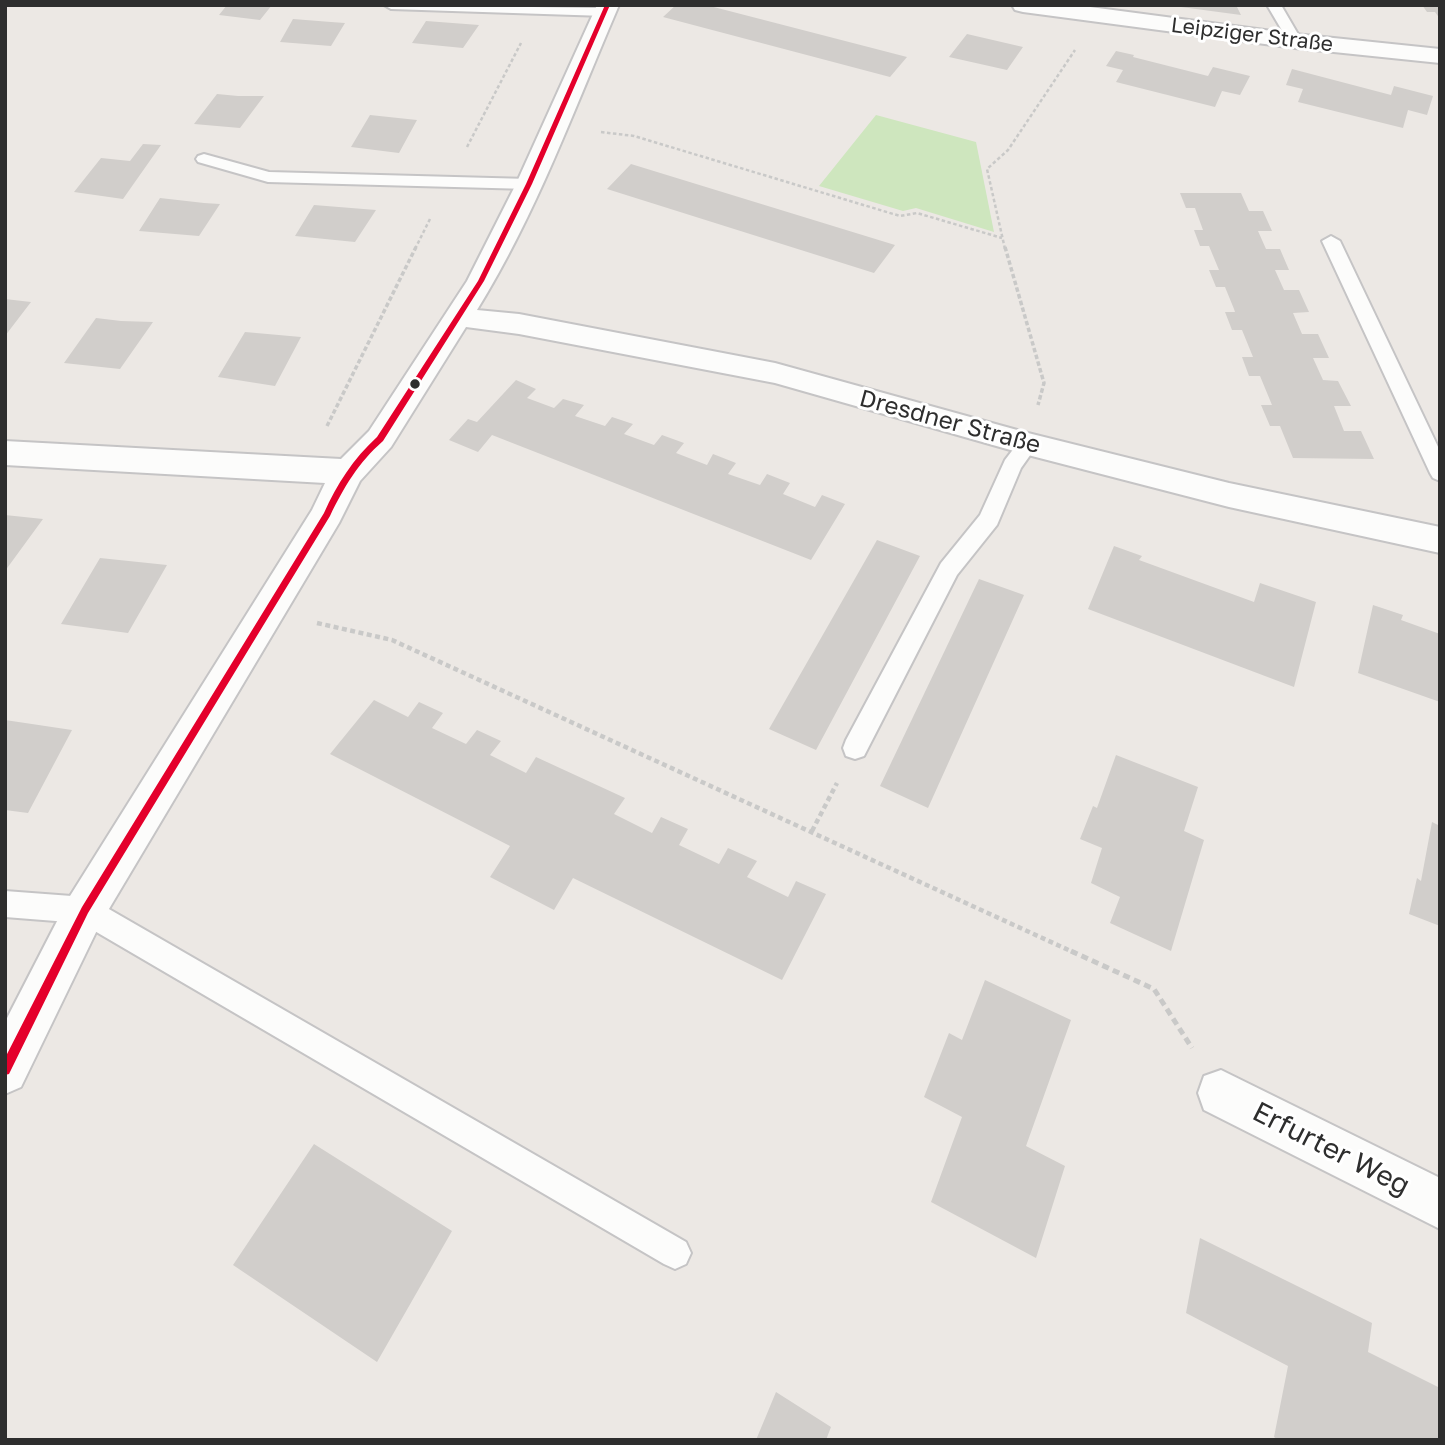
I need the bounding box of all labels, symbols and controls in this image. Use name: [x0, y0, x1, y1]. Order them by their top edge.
street label: Leipziger Straße: [1170, 13, 1334, 57]
unlabelled marker: [408, 377, 422, 391]
street label: Dresdner Straße: [856, 384, 1044, 460]
street label: Erfurter Weg: [1247, 1095, 1415, 1203]

